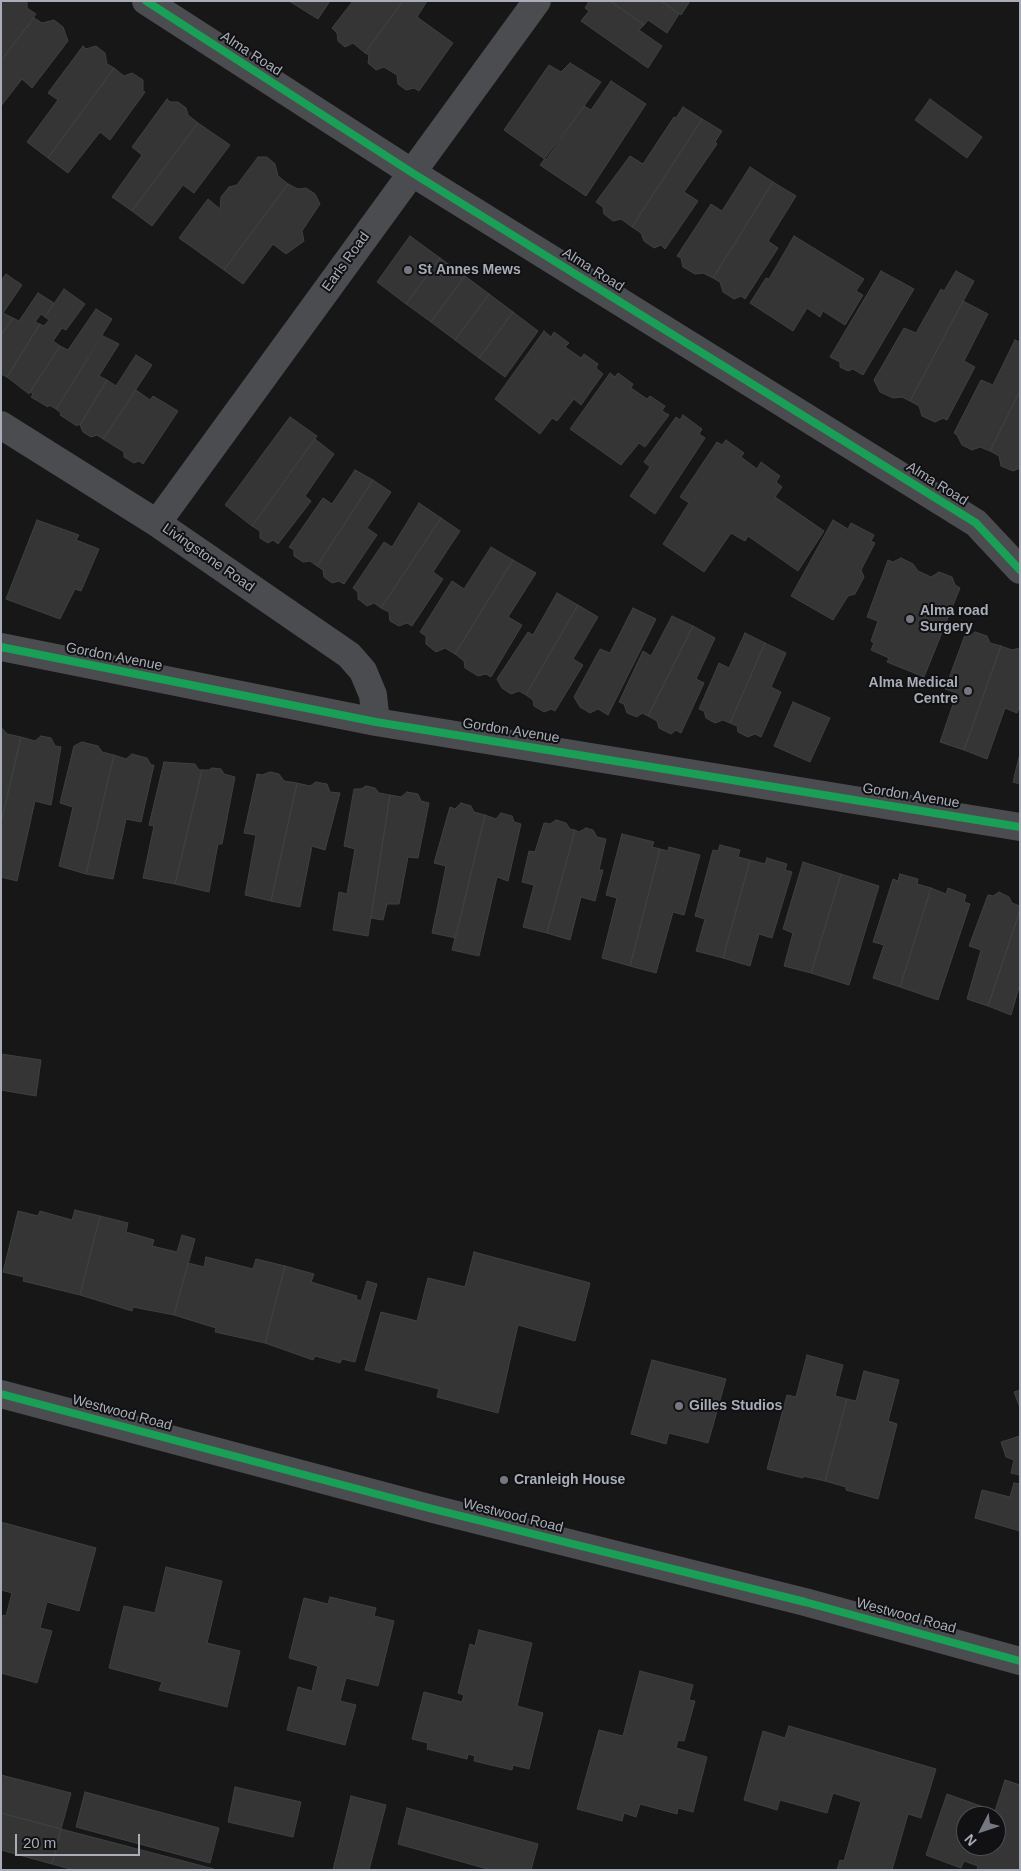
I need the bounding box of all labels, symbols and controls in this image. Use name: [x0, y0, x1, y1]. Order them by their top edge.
street label: Alma Road: [217, 28, 285, 80]
street label: Earls Road: [319, 229, 373, 295]
street label: Alma Road: [559, 245, 627, 295]
place label: St Annes Mews: [418, 262, 521, 278]
marker: St Annes Mews: [402, 264, 414, 276]
street label: Alma Road: [903, 459, 971, 509]
street label: Livingstone Road: [159, 520, 257, 596]
place label: Alma road Surgery: [920, 603, 988, 636]
marker: Alma road Surgery: [904, 613, 916, 625]
street label: Gordon Avenue: [64, 639, 164, 675]
place label: Alma Medical Centre: [869, 675, 958, 708]
marker: Alma Medical Centre: [962, 685, 974, 697]
street label: Gordon Avenue: [461, 715, 561, 747]
street label: Gordon Avenue: [861, 780, 961, 812]
street label: Westwood Road: [70, 1392, 174, 1434]
place label: Gilles Studios: [689, 1398, 782, 1414]
marker: Gilles Studios: [673, 1400, 685, 1412]
place label: Cranleigh House: [514, 1472, 625, 1488]
marker: Cranleigh House: [498, 1474, 510, 1486]
street label: Westwood Road: [461, 1495, 565, 1537]
street label: Westwood Road: [854, 1595, 958, 1637]
north arrow: [956, 1806, 1006, 1856]
scale bar: [18, 1824, 142, 1856]
text: N: [961, 1831, 980, 1849]
text: 20 m: [23, 1834, 56, 1851]

